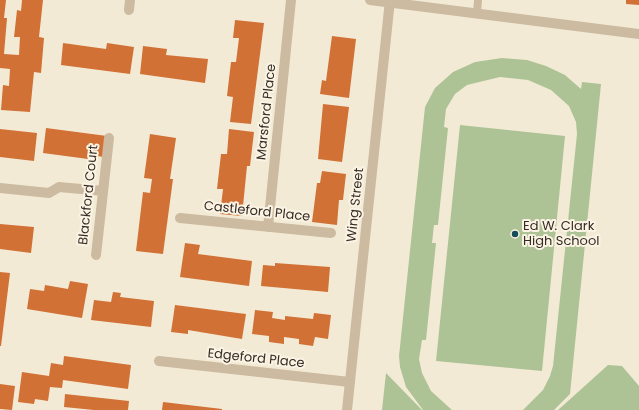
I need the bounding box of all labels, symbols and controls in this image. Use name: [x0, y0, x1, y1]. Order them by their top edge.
street label: Marsford Place: [254, 63, 280, 161]
street label: Blackford Court: [76, 144, 102, 246]
street label: Wing Street: [344, 167, 368, 243]
street label: Castleford Place: [203, 199, 311, 225]
place label: Ed W. Clark High School: [523, 219, 599, 250]
marker: Ed W. Clark High School: [510, 229, 520, 239]
street label: Edgeford Place: [207, 346, 305, 372]

